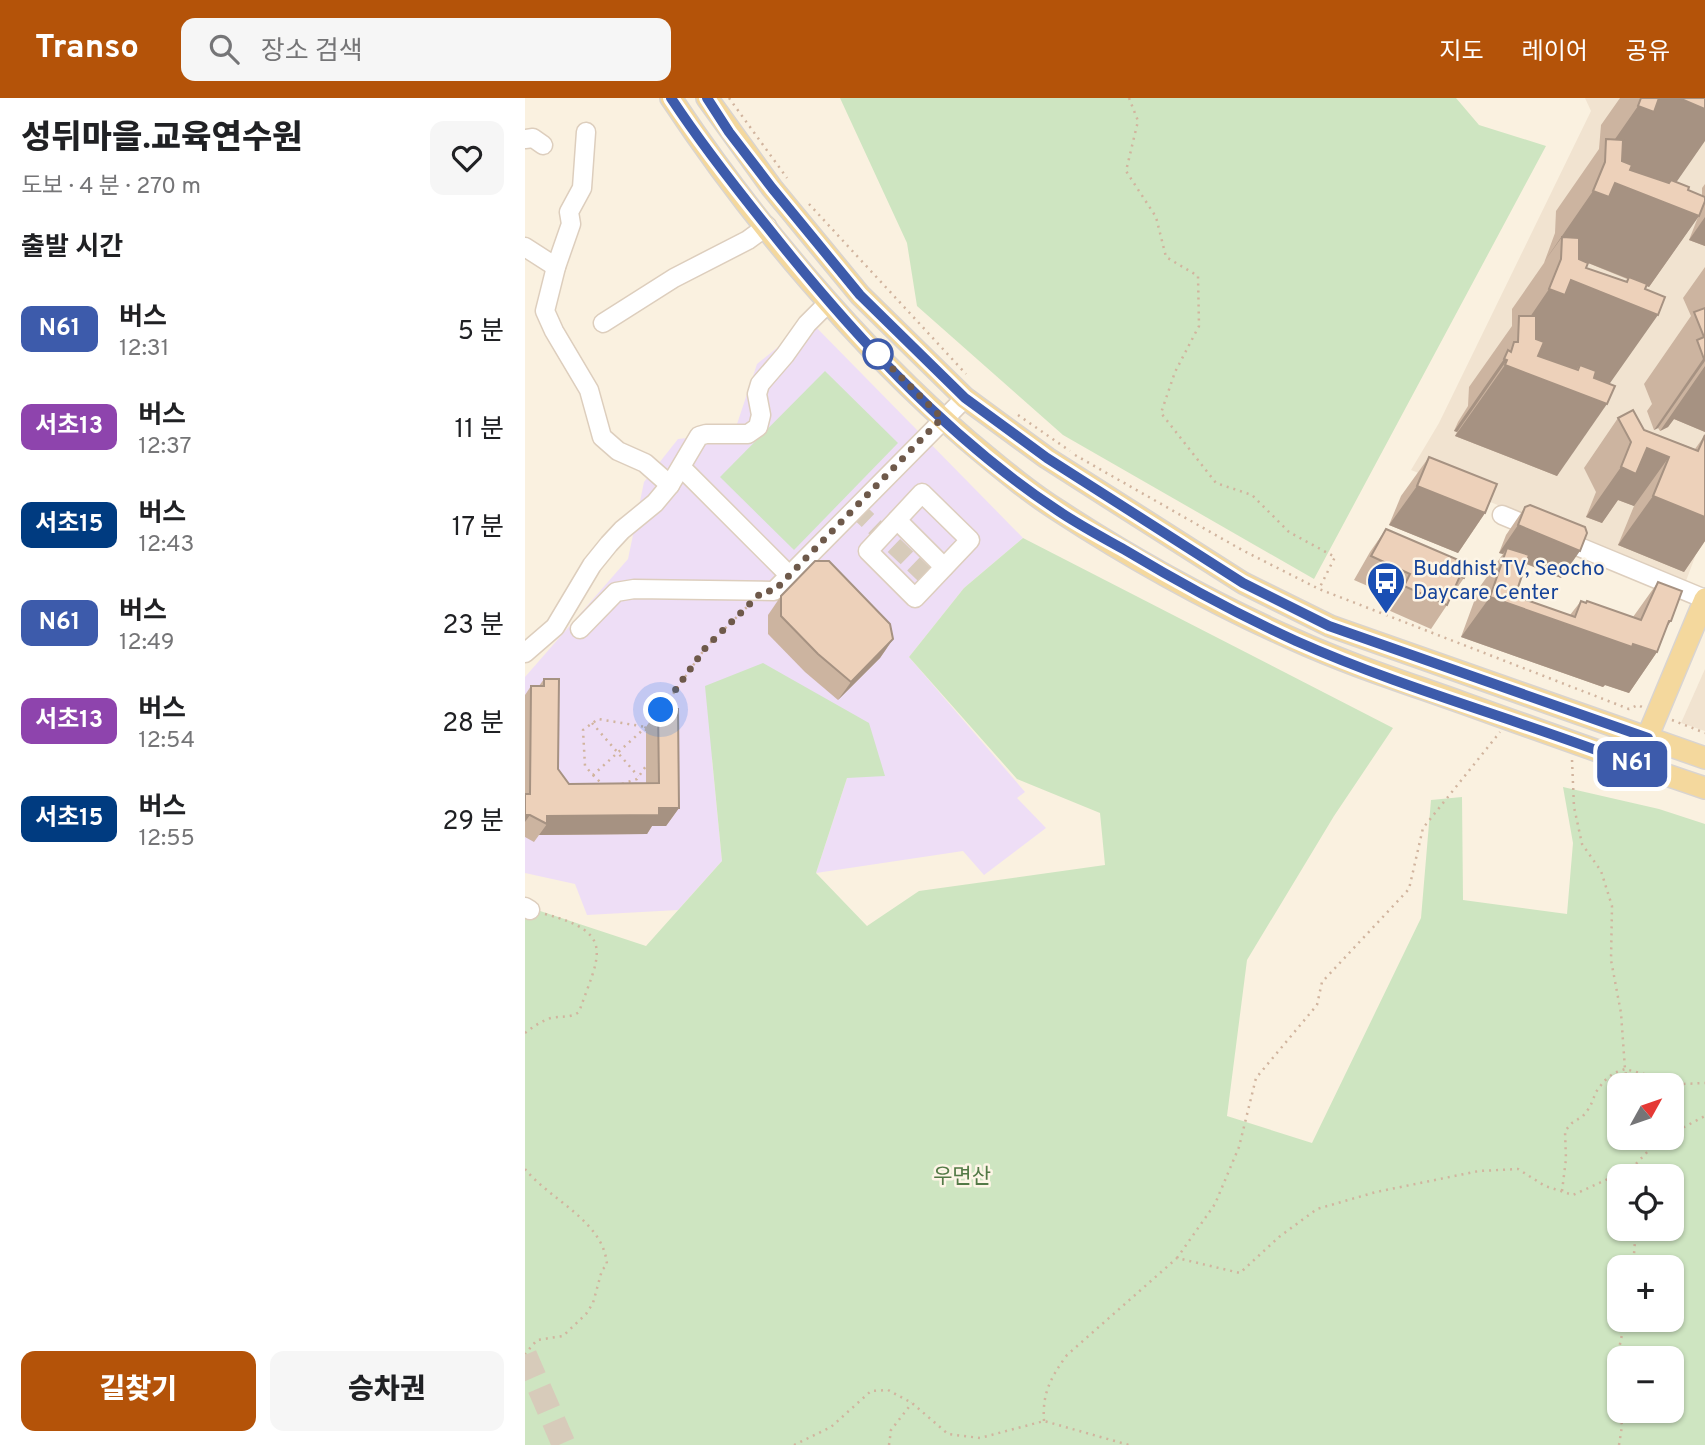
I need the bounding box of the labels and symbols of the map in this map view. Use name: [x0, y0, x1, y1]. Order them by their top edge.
unlabelled marker: [863, 339, 893, 369]
place label: Buddhist TV, Seocho Daycare Center: [1413, 556, 1605, 607]
bus stop icon: Buddhist TV, Seocho Daycare Center: [1365, 560, 1407, 615]
your location: [643, 692, 678, 727]
line badge: N61: [1592, 741, 1672, 787]
north arrow: [1607, 1073, 1683, 1150]
park label: 우면산: [933, 1164, 991, 1191]

